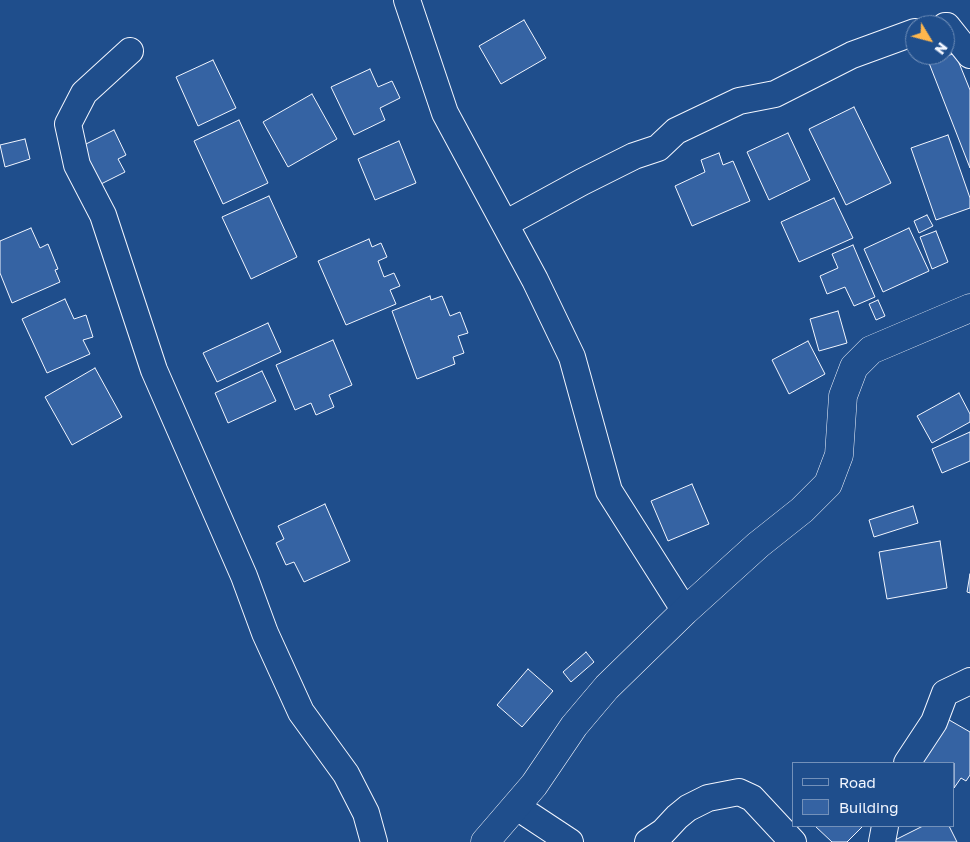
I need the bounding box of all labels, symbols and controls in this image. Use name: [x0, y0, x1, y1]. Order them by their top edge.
north arrow: [905, 15, 955, 65]
text: N: [932, 39, 952, 58]
legend: [792, 762, 955, 827]
text: Road: [839, 773, 876, 791]
text: Building: [839, 798, 899, 816]

